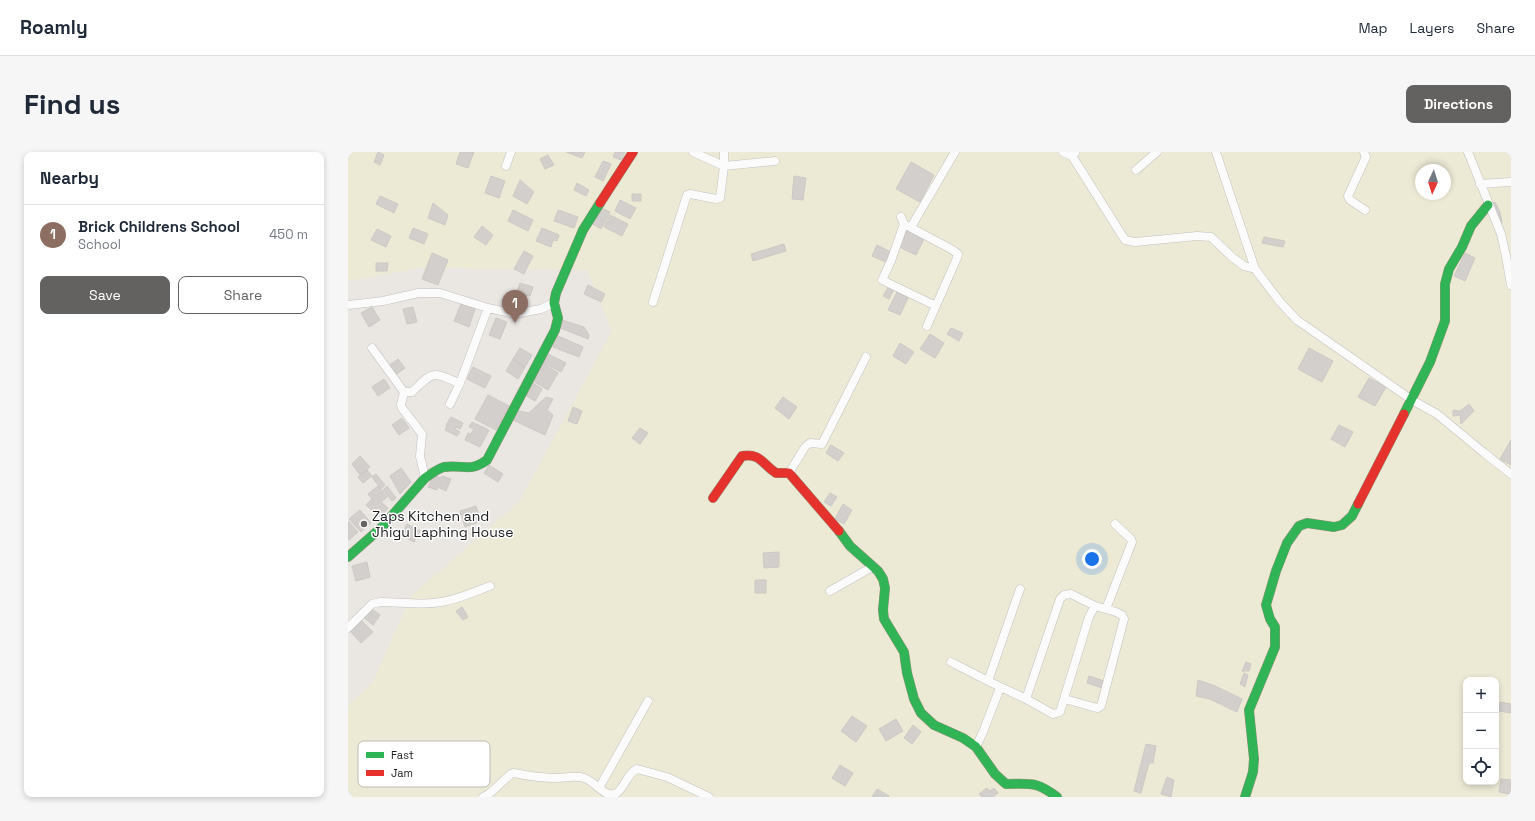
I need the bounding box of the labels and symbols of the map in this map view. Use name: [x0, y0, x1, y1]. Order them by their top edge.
north arrow: [1415, 164, 1451, 200]
pin: 1: [502, 290, 528, 323]
place label: Zaps Kitchen and Jhigu Laphing House: [372, 507, 513, 541]
marker: Zaps Kitchen and Jhigu Laphing House: [359, 519, 369, 529]
your location: [1082, 549, 1102, 569]
legend: [358, 741, 490, 787]
text: Fast: [391, 748, 414, 762]
text: Jam: [391, 766, 413, 780]

